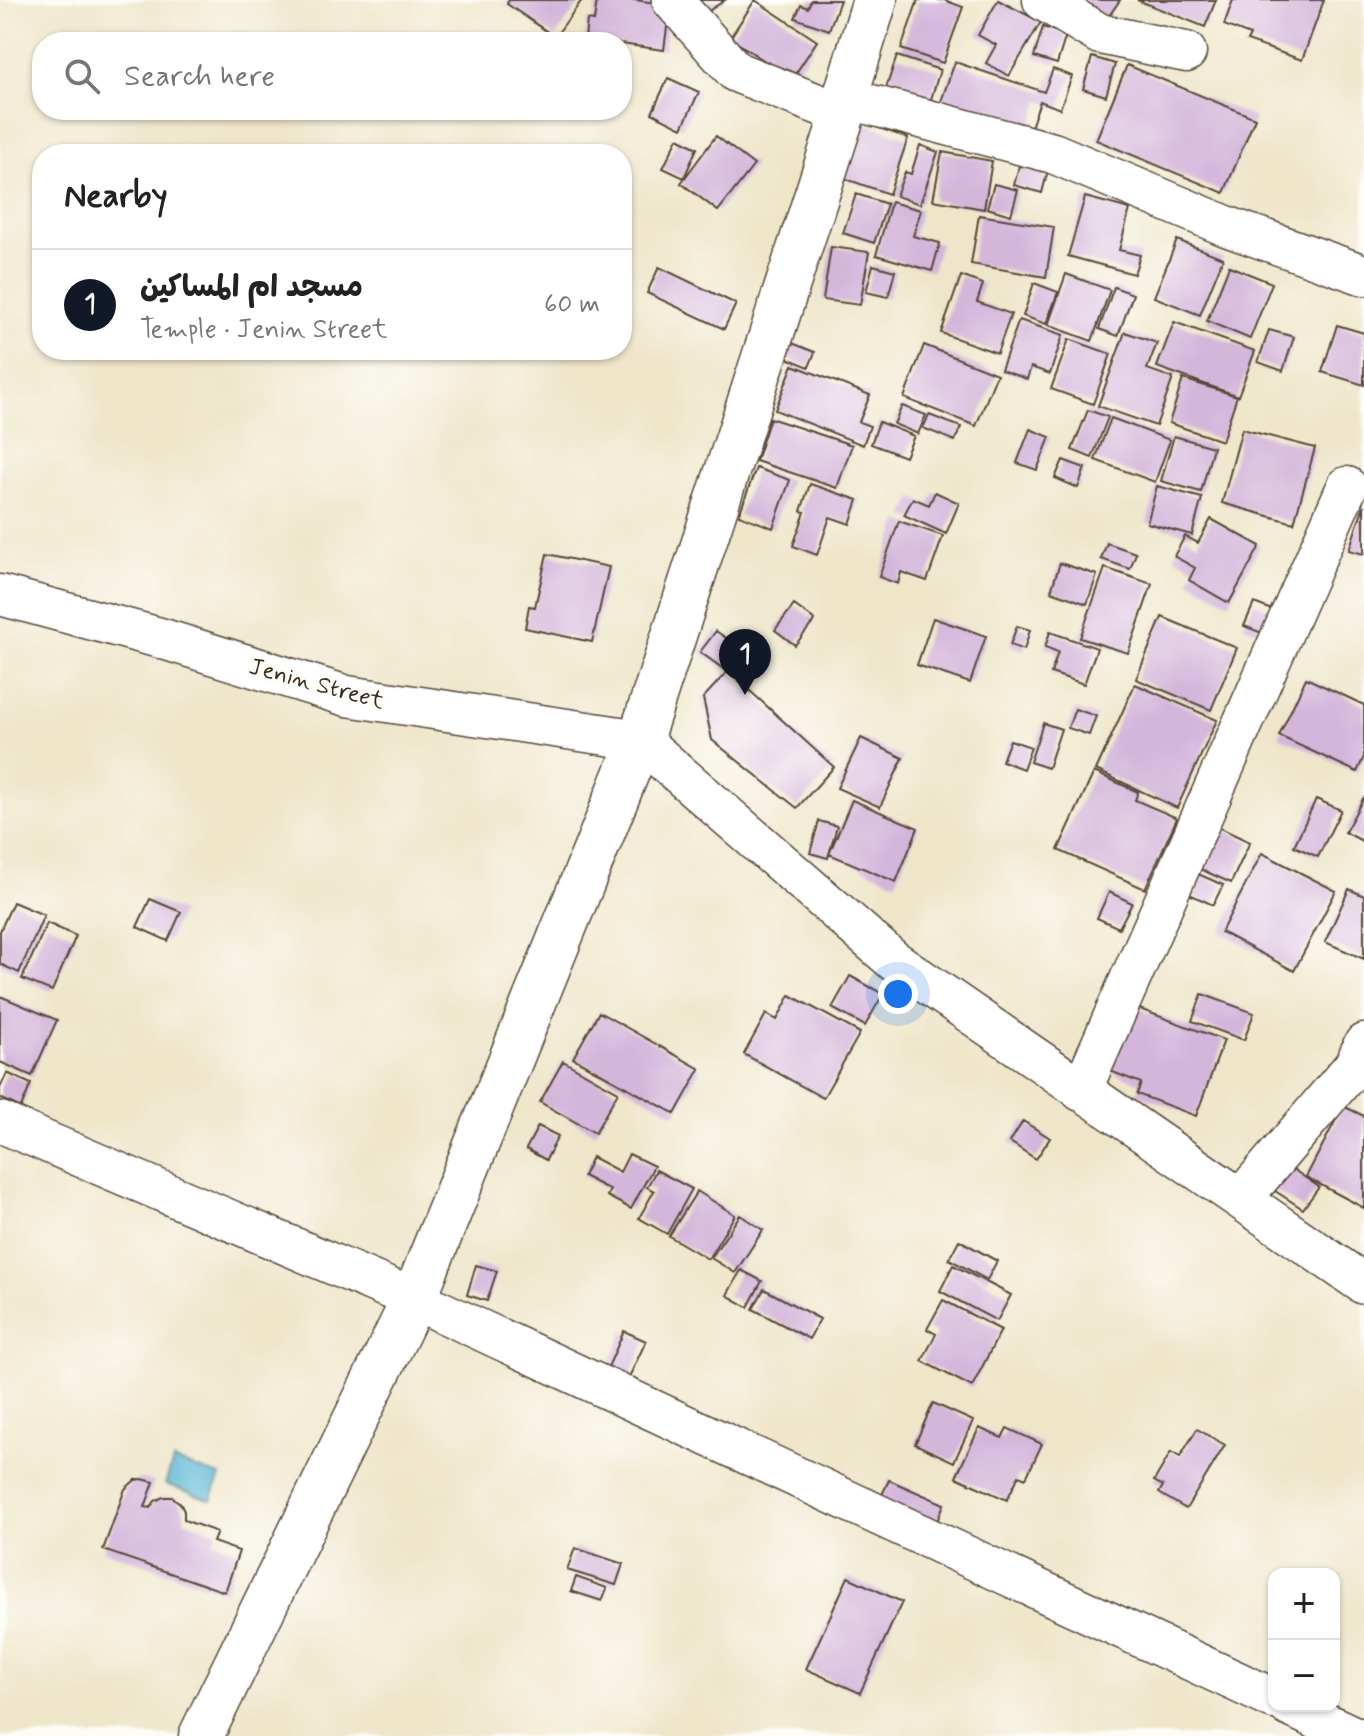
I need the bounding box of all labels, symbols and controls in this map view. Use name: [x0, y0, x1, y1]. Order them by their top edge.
search box: [32, 32, 632, 120]
icon: search: [60, 54, 104, 98]
text: Search here: [124, 57, 275, 96]
text: Nearby: [64, 174, 168, 219]
text: مسجد ام المساكين: [140, 268, 363, 307]
text: 1: [84, 288, 96, 322]
text: 60 m: [544, 288, 600, 322]
text: Temple · Jenin Street: [140, 313, 387, 347]
pin: 1: [719, 629, 771, 695]
street label: Jenin Street: [246, 652, 388, 717]
your location: [878, 974, 918, 1014]
map controls: [1268, 1568, 1340, 1712]
button: +: [1268, 1568, 1340, 1640]
button: −: [1268, 1640, 1340, 1712]

